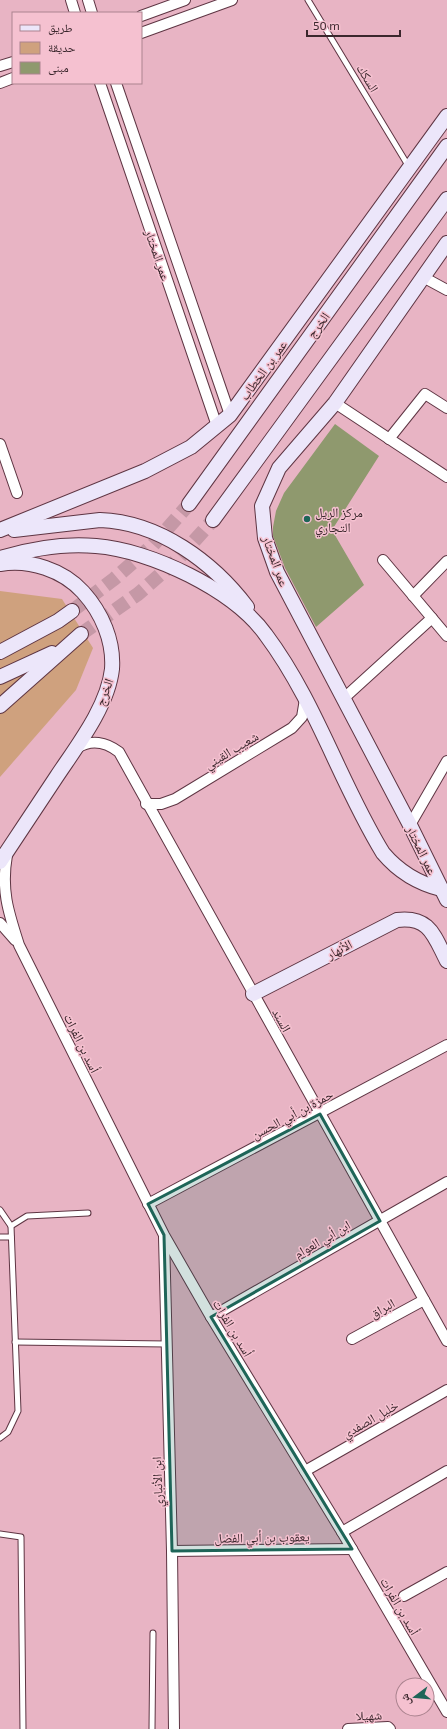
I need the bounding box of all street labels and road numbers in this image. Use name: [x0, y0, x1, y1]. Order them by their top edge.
street label: السكك: [353, 61, 383, 95]
street label: عمر المختار: [141, 226, 174, 283]
street label: الخرج: [303, 309, 334, 342]
street label: عمر بن الخطاب: [236, 337, 291, 404]
street label: عمر المختار: [258, 532, 293, 589]
street label: الخرج: [92, 676, 118, 709]
street label: شعيب القيني: [201, 728, 263, 775]
street label: عمر المختار: [402, 822, 441, 878]
street label: الأنهار: [323, 936, 355, 964]
street label: السند: [269, 1005, 295, 1035]
street label: أسد بن الفرات: [60, 1011, 103, 1076]
street label: حمزة بن أبي الحسن: [248, 1086, 337, 1145]
street label: ابن أبي العوام: [291, 1216, 355, 1264]
street label: البراق: [367, 1295, 398, 1322]
street label: أسد بن الفرات: [209, 1296, 256, 1360]
street label: خليل الصفدي: [339, 1397, 402, 1444]
street label: ابن الأنباري: [148, 1456, 169, 1508]
street label: يعقوب بن أبي الفضل: [214, 1528, 310, 1549]
street label: أسد بن الفرات: [376, 1574, 423, 1638]
street label: شهيلا: [356, 1707, 382, 1724]

